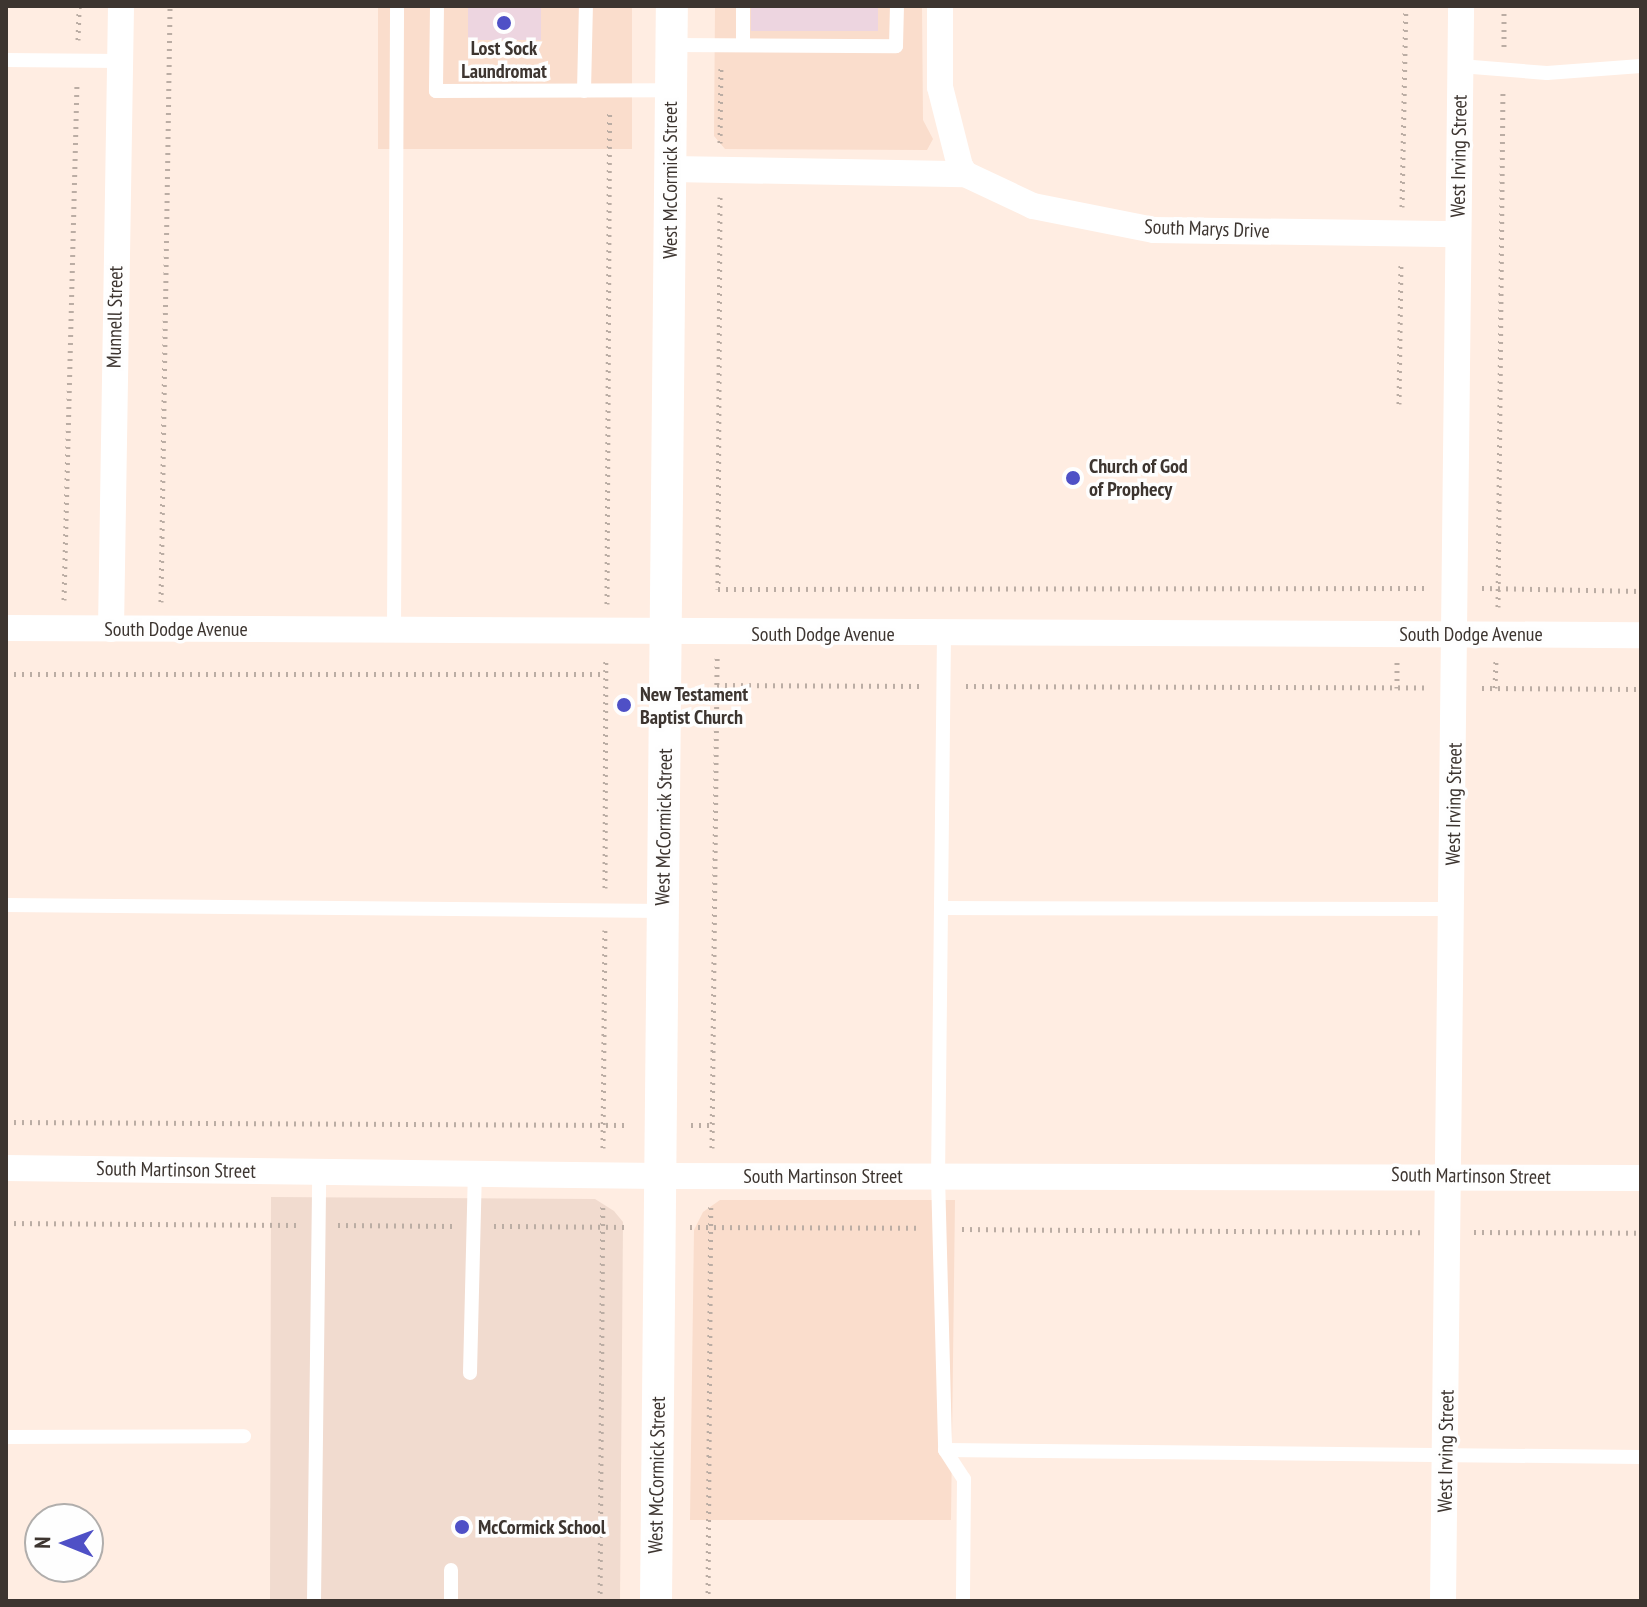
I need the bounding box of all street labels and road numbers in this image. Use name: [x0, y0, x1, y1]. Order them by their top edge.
street label: West Irving Street: [1446, 94, 1472, 218]
street label: West McCormick Street: [658, 101, 682, 259]
street label: South Marys Drive: [1144, 215, 1270, 243]
street label: Munnell Street: [102, 266, 128, 368]
street label: South Dodge Avenue: [104, 617, 248, 641]
street label: South Dodge Avenue: [751, 622, 895, 646]
street label: South Dodge Avenue: [1399, 622, 1543, 646]
street label: West Irving Street: [1441, 742, 1467, 866]
street label: West McCormick Street: [651, 748, 677, 906]
street label: South Martinson Street: [96, 1157, 256, 1183]
street label: South Martinson Street: [1391, 1163, 1551, 1189]
street label: South Martinson Street: [743, 1164, 903, 1188]
street label: West Irving Street: [1433, 1389, 1459, 1513]
street label: West McCormick Street: [644, 1396, 670, 1554]

